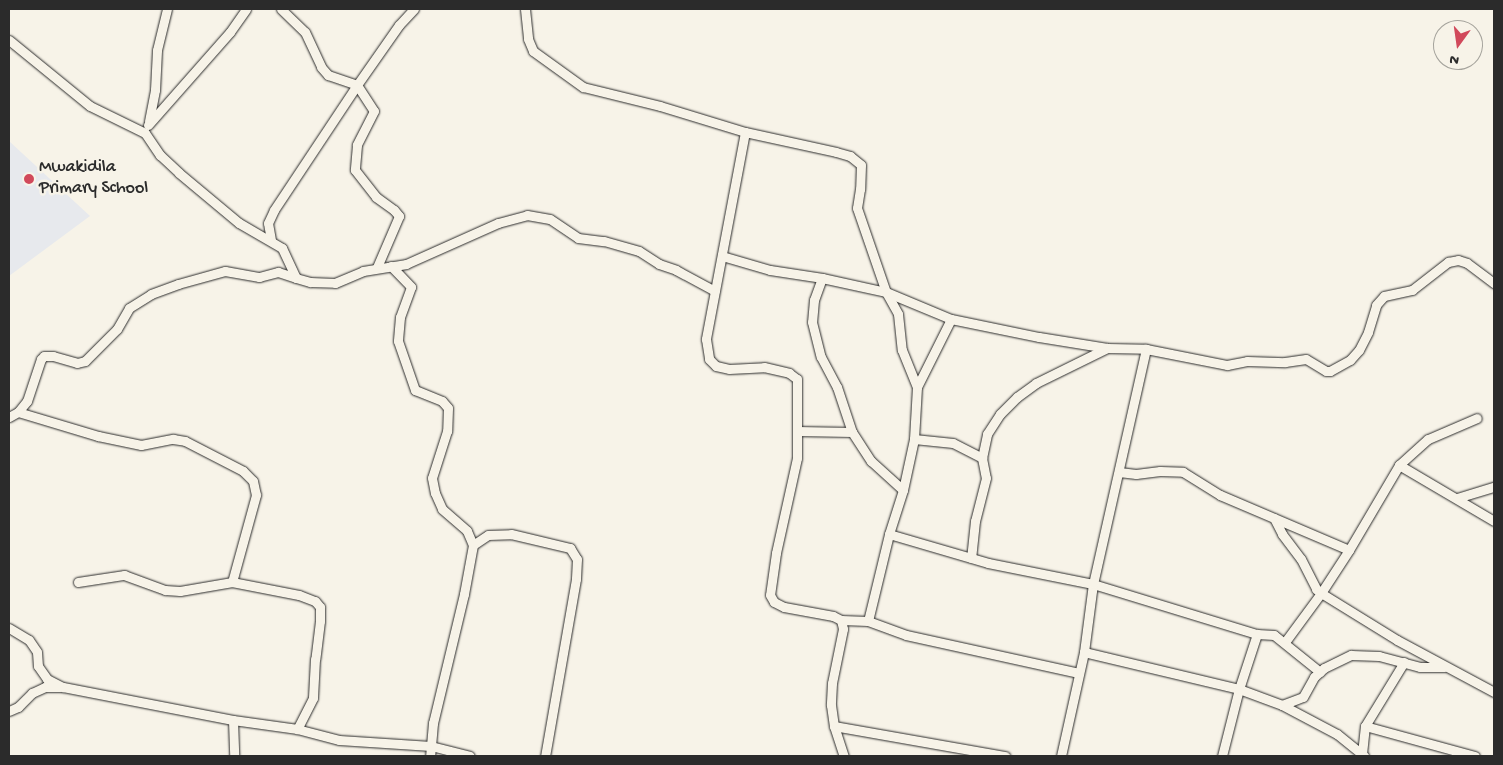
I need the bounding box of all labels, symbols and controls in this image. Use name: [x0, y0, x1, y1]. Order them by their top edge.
north arrow: [1433, 20, 1483, 70]
text: N: [1448, 50, 1461, 68]
place label: Mwakidila Primary School: [39, 158, 148, 200]
marker: Mwakidila Primary School: [23, 173, 35, 185]

